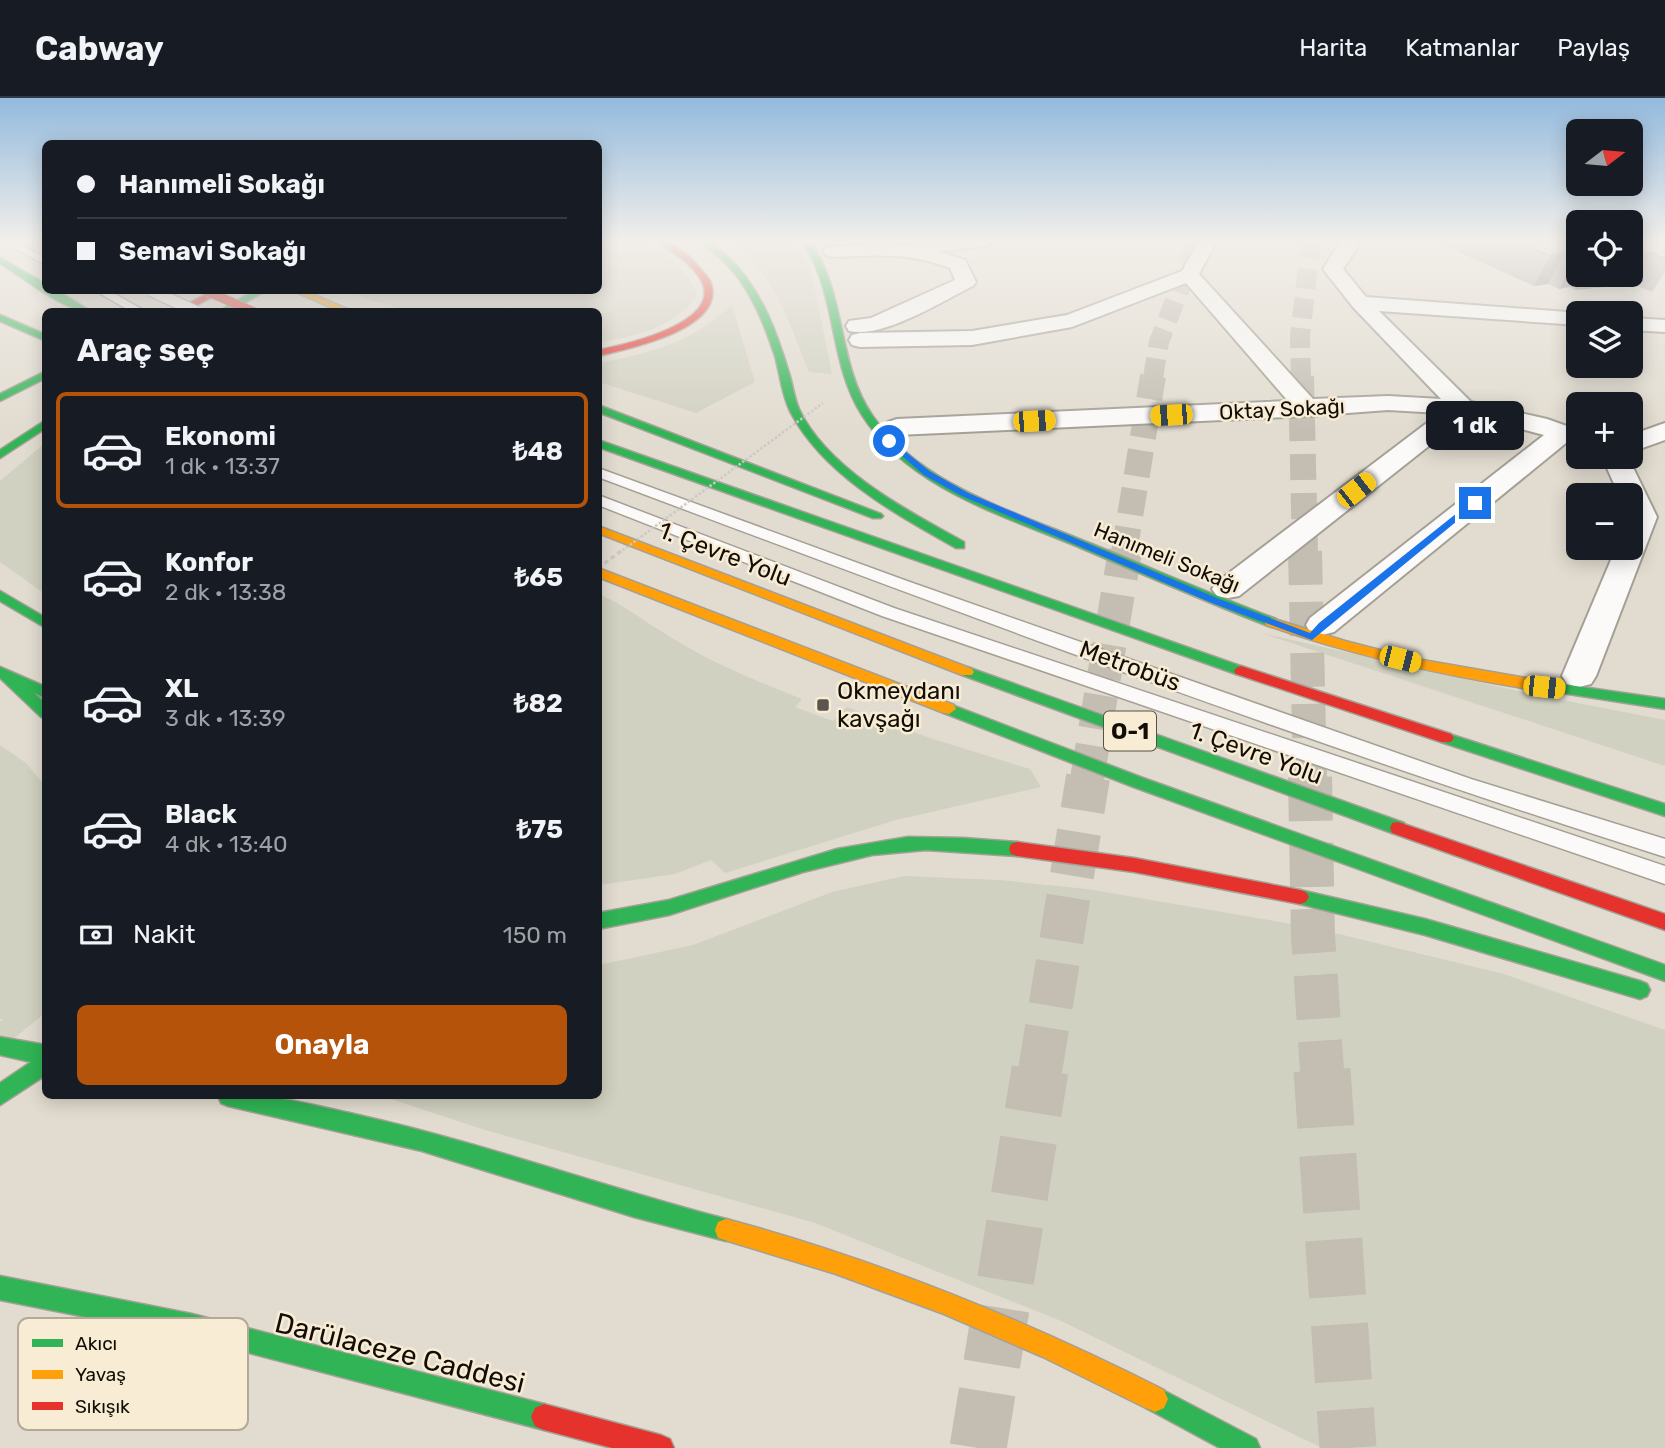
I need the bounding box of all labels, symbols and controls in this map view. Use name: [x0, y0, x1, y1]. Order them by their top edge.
text: Cabway: [35, 29, 164, 68]
text: Harita: [1299, 34, 1367, 62]
text: Katmanlar: [1405, 34, 1519, 62]
text: Paylaş: [1557, 34, 1630, 62]
north arrow: [1566, 119, 1643, 196]
map controls: [1566, 119, 1643, 560]
text: Hanımeli Sokağı: [119, 169, 325, 200]
button: locate: [1566, 210, 1643, 287]
text: Semavi Sokağı: [119, 236, 306, 267]
button: layers: [1566, 301, 1643, 378]
text: Araç seç: [77, 331, 214, 369]
button: +: [1566, 392, 1643, 469]
street label: Oktay Sokağı: [1219, 393, 1345, 425]
callout: 1 dk: [1426, 402, 1524, 450]
car: [1150, 403, 1193, 427]
car: [1013, 409, 1056, 433]
text: 1 dk: [1453, 411, 1497, 439]
icon: car: [81, 419, 144, 482]
text: Ekonomi: [165, 421, 276, 452]
route start: [873, 425, 905, 457]
text: ₺48: [513, 436, 563, 467]
text: 1 dk · 13:37: [165, 452, 280, 480]
car: [1333, 469, 1380, 511]
button: −: [1566, 483, 1643, 560]
route end: [1459, 487, 1491, 519]
street label: 1. Çevre Yolu: [655, 516, 795, 592]
street label: Hanımeli Sokağı: [1090, 516, 1244, 598]
icon: car: [81, 545, 144, 608]
text: Konfor: [165, 547, 253, 578]
text: ₺65: [514, 562, 563, 593]
text: 2 dk · 13:38: [165, 578, 286, 606]
street label: Metrobüs: [1076, 635, 1184, 697]
car: [1378, 644, 1423, 674]
icon: car: [81, 671, 144, 734]
text: XL: [165, 673, 198, 704]
car: [1523, 674, 1566, 700]
place label: Okmeydanı kavşağı: [837, 677, 961, 733]
text: ₺82: [514, 688, 563, 719]
marker: Okmeydanı kavşağı: [815, 697, 831, 713]
text: 3 dk · 13:39: [165, 704, 286, 732]
road number: O-1: [1104, 712, 1156, 750]
street label: 1. Çevre Yolu: [1186, 716, 1326, 790]
icon: car: [81, 797, 144, 860]
text: Black: [165, 799, 237, 830]
text: ₺75: [516, 814, 563, 845]
text: 4 dk · 13:40: [165, 830, 288, 858]
icon: cash: [77, 916, 115, 954]
text: Nakit: [133, 919, 195, 950]
text: 150 m: [503, 921, 567, 949]
button: Onayla: [77, 1005, 567, 1085]
street label: Darülaceze Caddesi: [272, 1306, 528, 1400]
legend: [18, 1318, 248, 1430]
text: Akıcı: [75, 1332, 117, 1355]
text: Yavaş: [75, 1363, 126, 1386]
text: Sıkışık: [75, 1395, 130, 1418]

